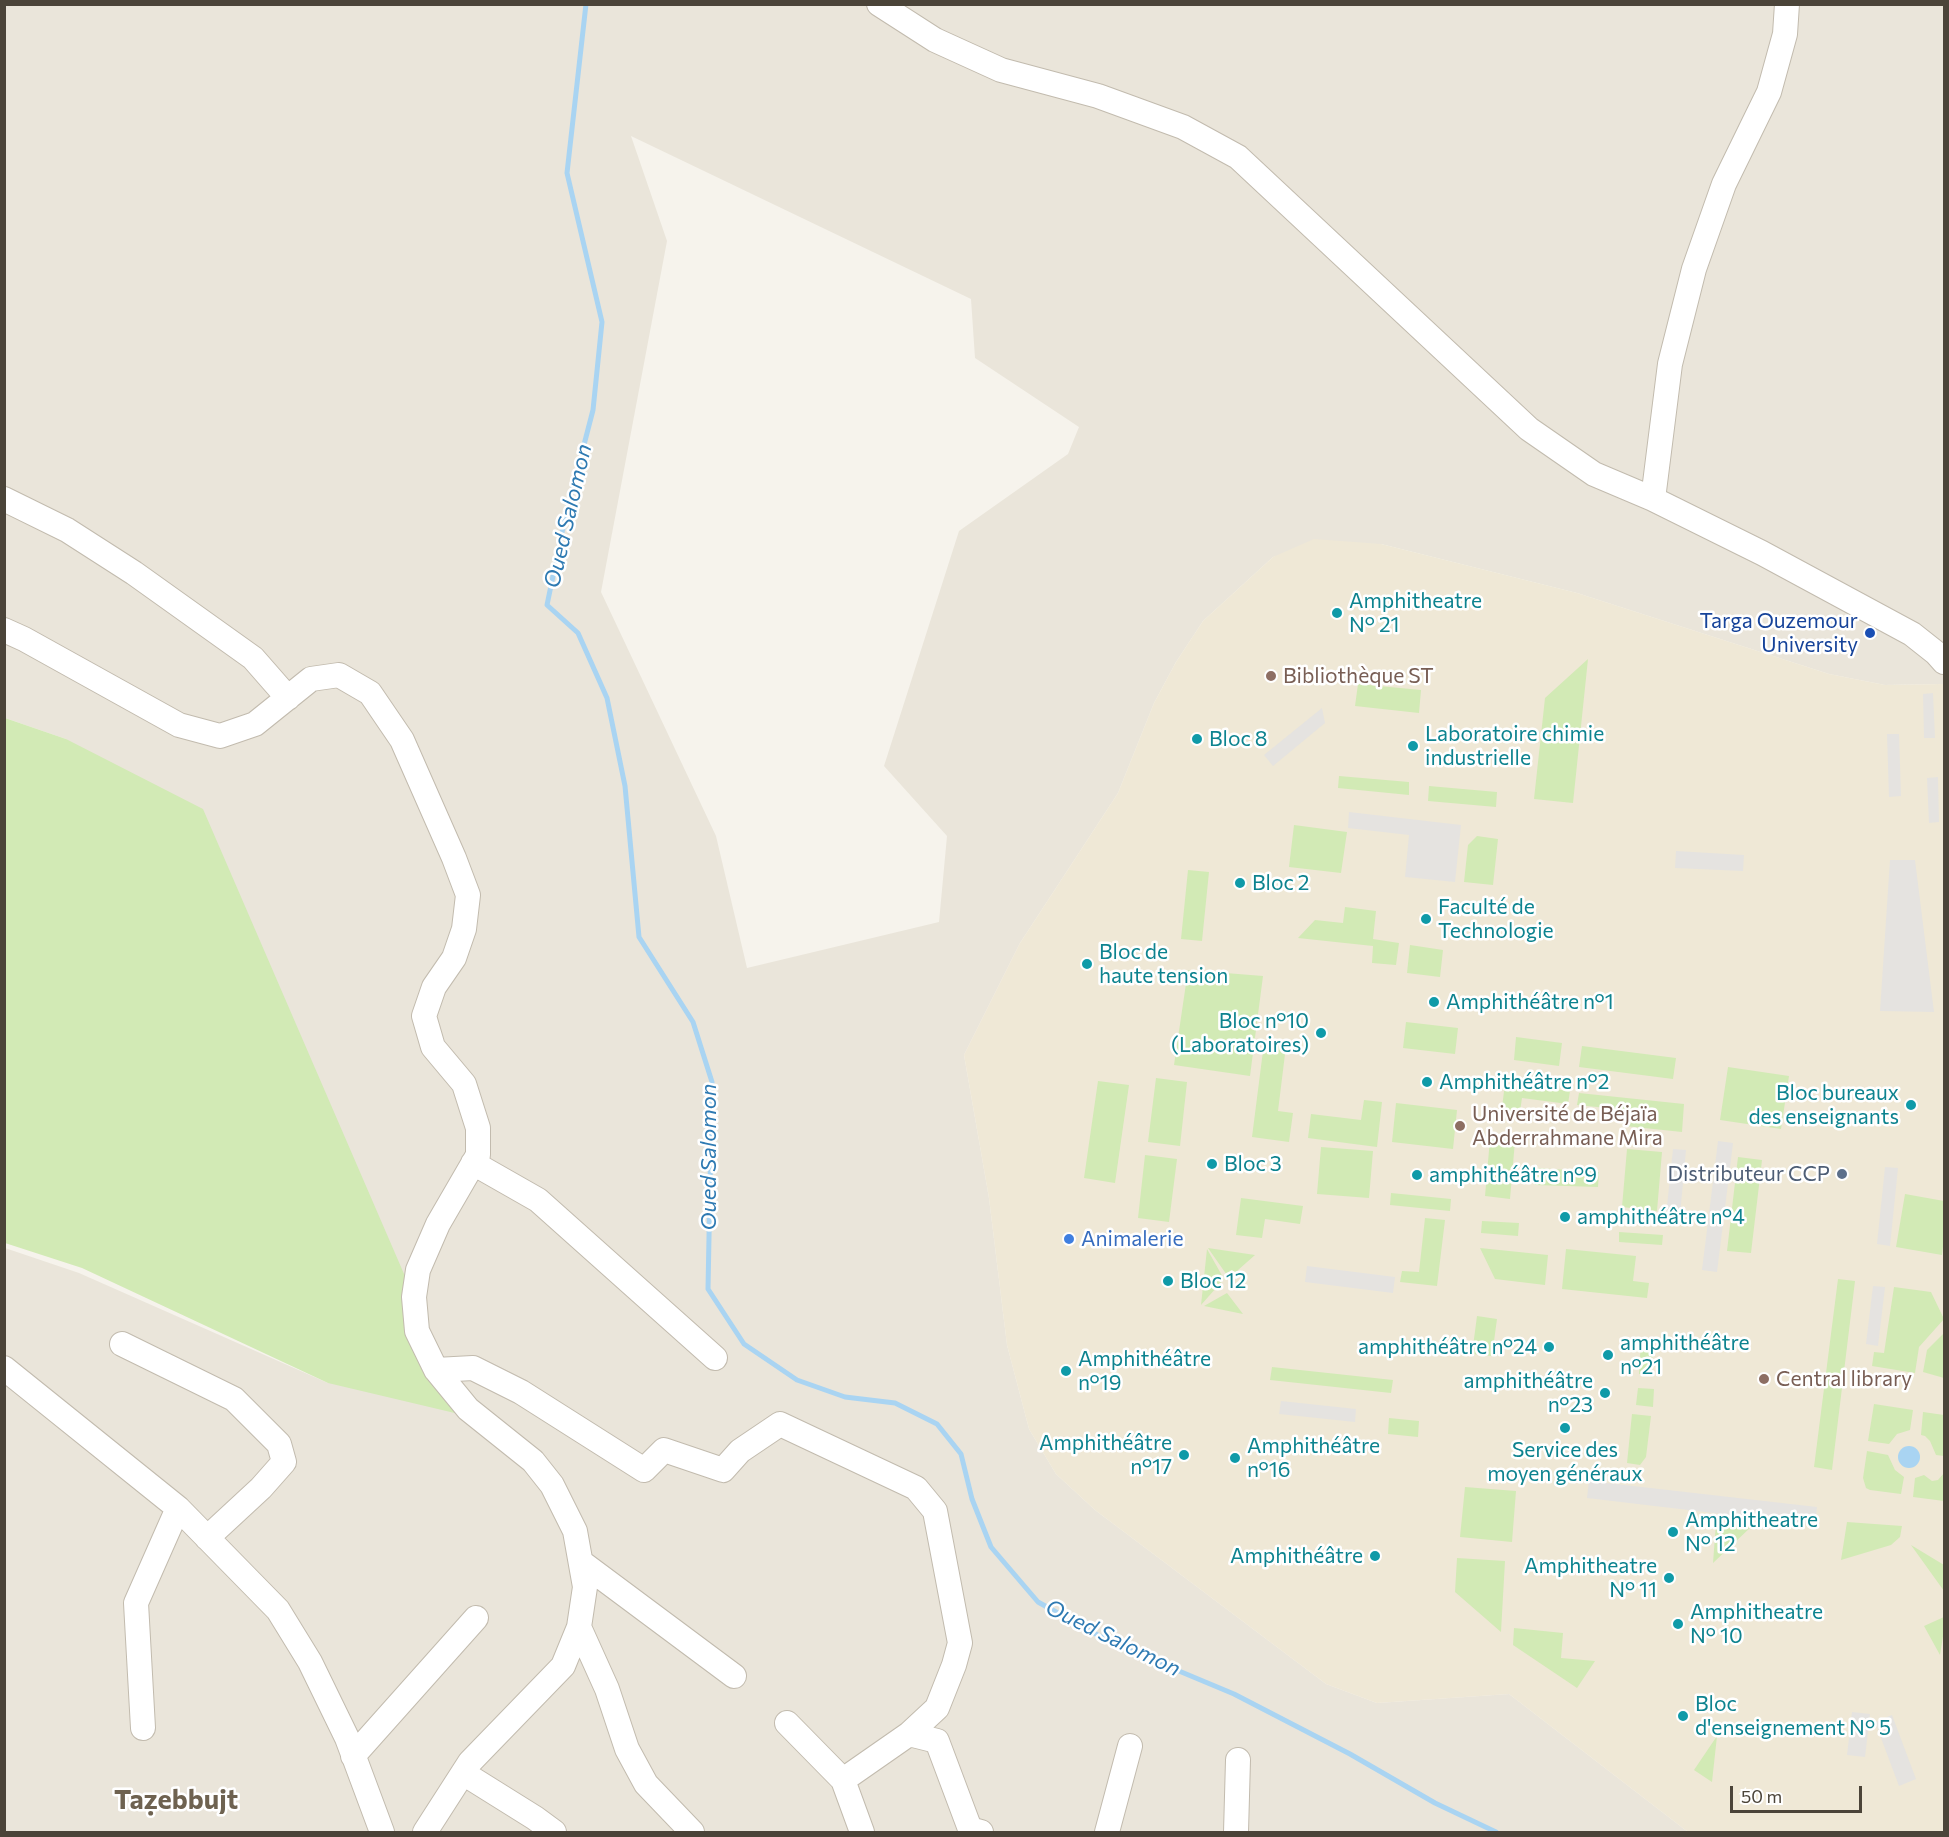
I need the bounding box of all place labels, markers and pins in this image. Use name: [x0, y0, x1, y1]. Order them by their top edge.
place label: Amphitheatre N° 21: [1349, 588, 1482, 638]
marker: Amphitheatre N° 21: [1330, 606, 1344, 620]
place label: Targa Ouzemour University: [1699, 608, 1858, 658]
marker: Targa Ouzemour University: [1863, 626, 1877, 640]
place label: Bibliothèque ST: [1283, 663, 1434, 689]
marker: Bibliothèque ST: [1264, 669, 1278, 683]
place label: Laboratoire chimie industrielle: [1425, 721, 1604, 771]
place label: Bloc 8: [1209, 726, 1268, 752]
marker: Bloc 8: [1190, 732, 1204, 746]
marker: Laboratoire chimie industrielle: [1406, 739, 1420, 753]
place label: Bloc 2: [1252, 870, 1309, 896]
marker: Bloc 2: [1233, 876, 1247, 890]
place label: Faculté de Technologie: [1438, 894, 1554, 944]
marker: Faculté de Technologie: [1419, 912, 1433, 926]
place label: Bloc de haute tension: [1099, 939, 1228, 989]
marker: Bloc de haute tension: [1080, 957, 1094, 971]
place label: Amphithéâtre n°1: [1446, 989, 1614, 1015]
marker: Amphithéâtre n°1: [1427, 995, 1441, 1009]
place label: Bloc n°10 (Laboratoires): [1171, 1008, 1309, 1058]
marker: Bloc n°10 (Laboratoires): [1314, 1026, 1328, 1040]
place label: Amphithéâtre n°2: [1439, 1069, 1609, 1095]
marker: Amphithéâtre n°2: [1420, 1075, 1434, 1089]
place label: Bloc bureaux des enseignants: [1748, 1080, 1899, 1130]
marker: Bloc bureaux des enseignants: [1904, 1098, 1918, 1112]
place label: Université de Béjaïa Abderrahmane Mira: [1472, 1101, 1663, 1151]
marker: Université de Béjaïa Abderrahmane Mira: [1453, 1119, 1467, 1133]
place label: Bloc 3: [1224, 1151, 1282, 1177]
marker: Bloc 3: [1205, 1157, 1219, 1171]
place label: Distributeur CCP: [1667, 1161, 1830, 1187]
place label: amphithéâtre n°9: [1429, 1162, 1597, 1188]
marker: Distributeur CCP: [1835, 1167, 1849, 1181]
marker: amphithéâtre n°9: [1410, 1168, 1424, 1182]
place label: amphithéâtre n°4: [1577, 1204, 1745, 1230]
marker: amphithéâtre n°4: [1558, 1210, 1572, 1224]
place label: Animalerie: [1081, 1226, 1184, 1252]
marker: Animalerie: [1062, 1232, 1076, 1246]
place label: Bloc 12: [1180, 1268, 1246, 1294]
marker: Bloc 12: [1161, 1274, 1175, 1288]
place label: amphithéâtre n°21: [1620, 1330, 1749, 1380]
place label: amphithéâtre n°24: [1358, 1334, 1537, 1360]
marker: amphithéâtre n°24: [1542, 1340, 1556, 1354]
place label: Amphithéâtre n°19: [1078, 1346, 1211, 1396]
marker: amphithéâtre n°21: [1601, 1348, 1615, 1362]
marker: Amphithéâtre n°19: [1059, 1364, 1073, 1378]
place label: Central library: [1776, 1366, 1912, 1392]
place label: amphithéâtre n°23: [1464, 1368, 1593, 1418]
marker: Central library: [1757, 1372, 1771, 1386]
marker: amphithéâtre n°23: [1598, 1386, 1612, 1400]
marker: Service des moyen généraux: [1558, 1421, 1572, 1435]
place label: Amphithéâtre n°17: [1039, 1430, 1172, 1480]
place label: Amphithéâtre n°16: [1247, 1433, 1380, 1483]
place label: Service des moyen généraux: [1487, 1437, 1643, 1487]
marker: Amphithéâtre n°17: [1177, 1448, 1191, 1462]
marker: Amphithéâtre n°16: [1228, 1451, 1242, 1465]
place label: Amphitheatre N° 12: [1685, 1507, 1818, 1557]
marker: Amphitheatre N° 12: [1666, 1525, 1680, 1539]
place label: Amphithéâtre: [1230, 1543, 1363, 1569]
marker: Amphithéâtre: [1368, 1549, 1382, 1563]
place label: Amphitheatre N° 11: [1524, 1553, 1657, 1603]
marker: Amphitheatre N° 11: [1662, 1571, 1676, 1585]
place label: Amphitheatre N° 10: [1690, 1599, 1823, 1649]
marker: Amphitheatre N° 10: [1671, 1617, 1685, 1631]
place label: Bloc d'enseignement N° 5: [1695, 1691, 1891, 1741]
marker: Bloc d'enseignement N° 5: [1676, 1709, 1690, 1723]

